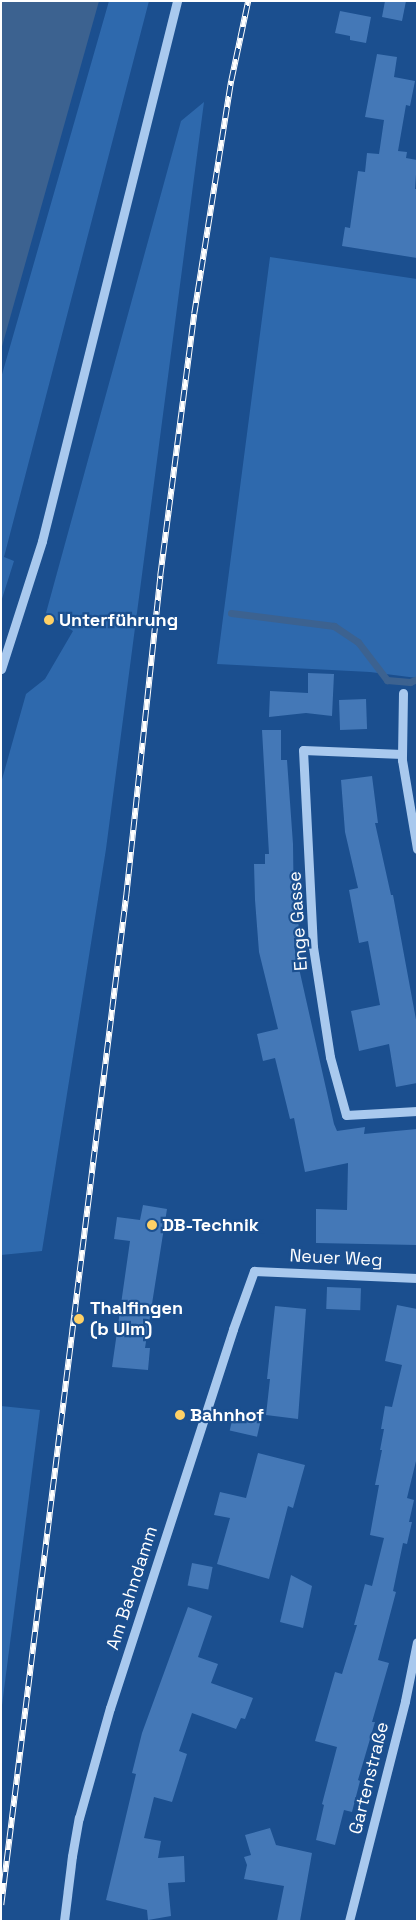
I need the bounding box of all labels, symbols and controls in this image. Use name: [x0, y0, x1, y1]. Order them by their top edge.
place label: Unterführung: [59, 609, 178, 631]
marker: Unterführung: [43, 614, 55, 626]
street label: Enge Gasse: [284, 870, 312, 972]
place label: DB-Technik: [162, 1214, 259, 1236]
marker: DB-Technik: [146, 1219, 158, 1231]
street label: Neuer Weg: [289, 1245, 383, 1271]
place label: Thalfingen (b Ulm): [90, 1298, 183, 1340]
marker: Thalfingen (b Ulm): [72, 1312, 86, 1326]
place label: Bahnhof: [190, 1404, 264, 1426]
marker: Bahnhof: [174, 1409, 186, 1421]
street label: Am Bahndamm: [102, 1523, 162, 1653]
street label: Gartenstraße: [345, 1720, 393, 1836]

